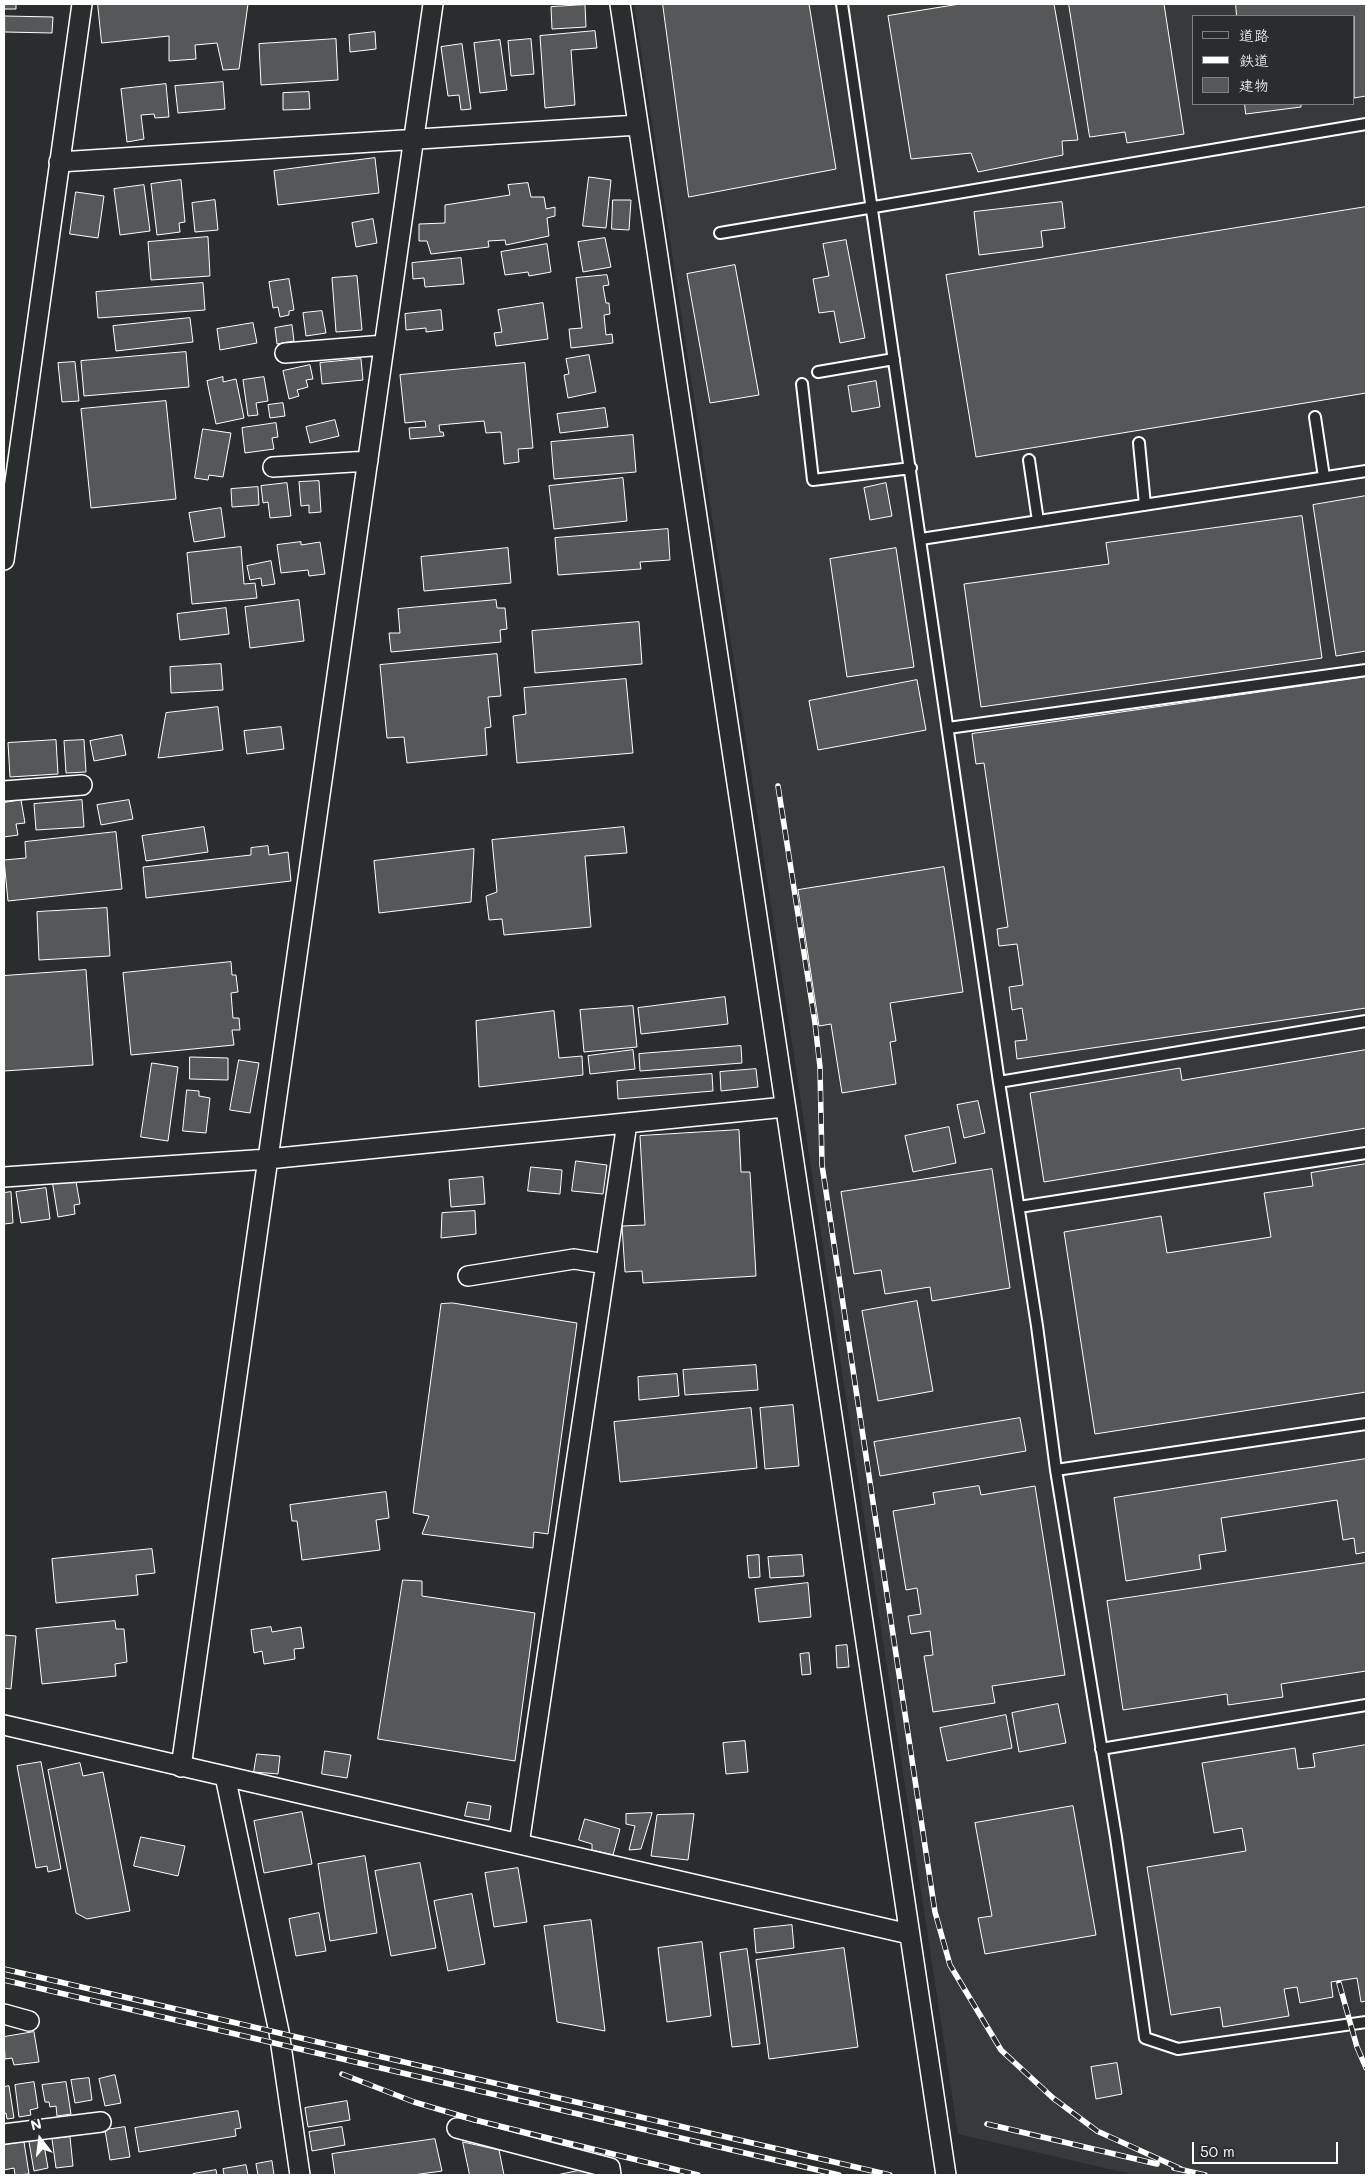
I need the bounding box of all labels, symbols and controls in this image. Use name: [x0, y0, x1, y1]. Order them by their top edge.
legend: [1192, 15, 1355, 105]
text: 道路: [1239, 25, 1269, 45]
text: 鉄道: [1239, 50, 1269, 70]
text: 建物: [1239, 75, 1269, 95]
text: N: [28, 2113, 44, 2135]
north arrow: [15, 2114, 65, 2164]
scale bar: [1195, 2132, 1341, 2164]
text: 50 m: [1200, 2141, 1235, 2161]

